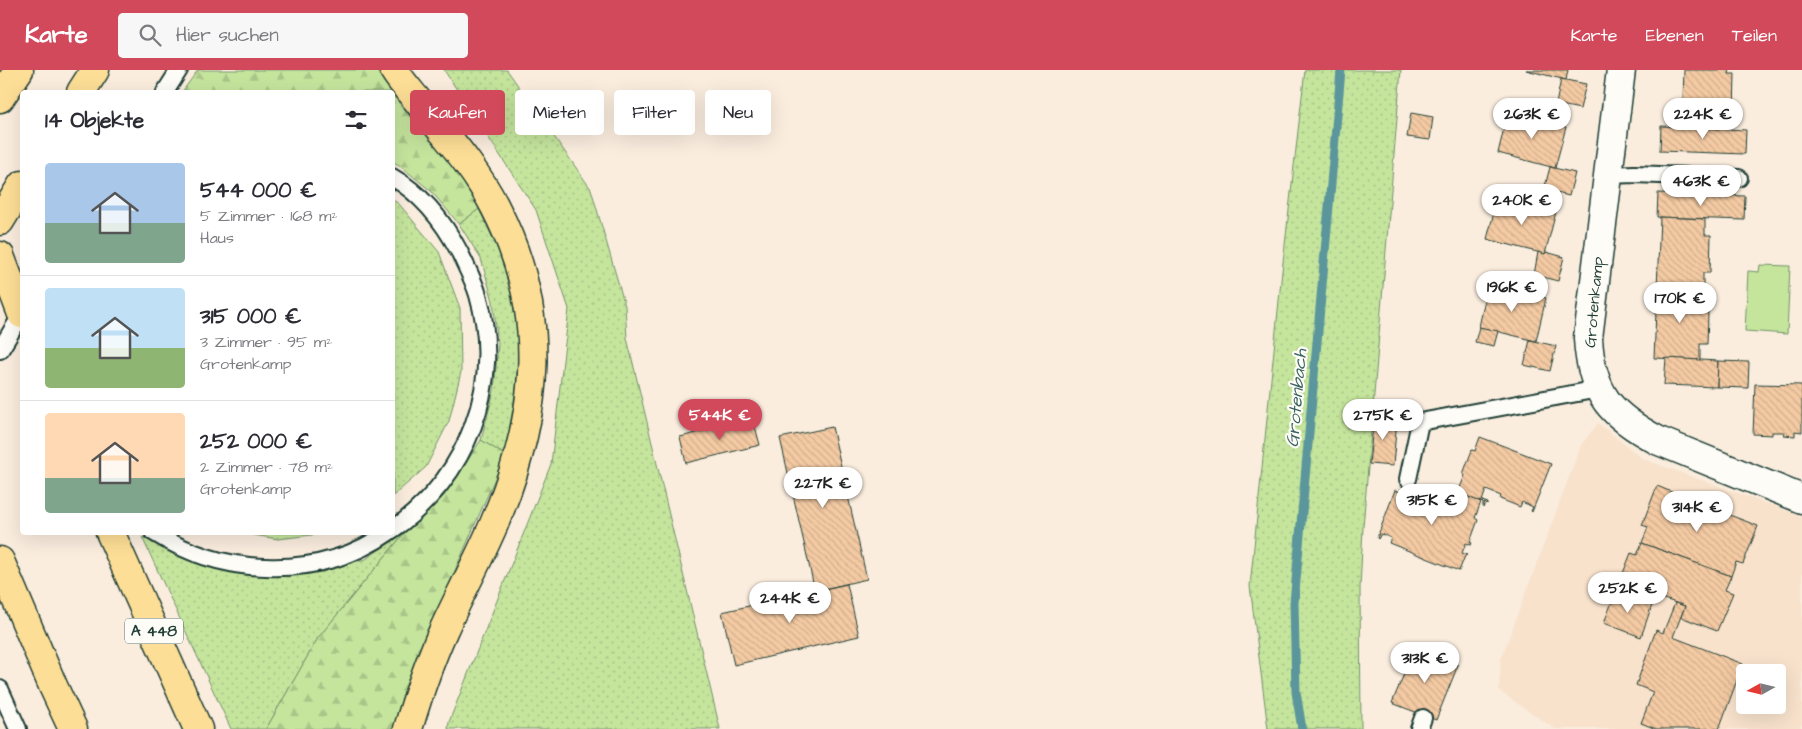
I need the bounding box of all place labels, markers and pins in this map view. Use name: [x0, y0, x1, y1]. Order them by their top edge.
pin: 263K €: [1491, 98, 1573, 140]
pin: 224K €: [1662, 98, 1744, 140]
pin: 463K €: [1660, 164, 1742, 207]
pin: 240K €: [1481, 184, 1563, 226]
pin: 196K €: [1471, 270, 1553, 313]
pin: 170K €: [1639, 282, 1721, 324]
pin: 544K €: [679, 398, 761, 441]
pin: 275K €: [1342, 398, 1424, 441]
pin: 227K €: [782, 466, 864, 509]
pin: 315K €: [1391, 484, 1473, 526]
pin: 314K €: [1656, 490, 1738, 533]
pin: 252K €: [1587, 572, 1669, 614]
pin: 244K €: [749, 582, 831, 624]
pin: 313K €: [1384, 642, 1466, 684]

